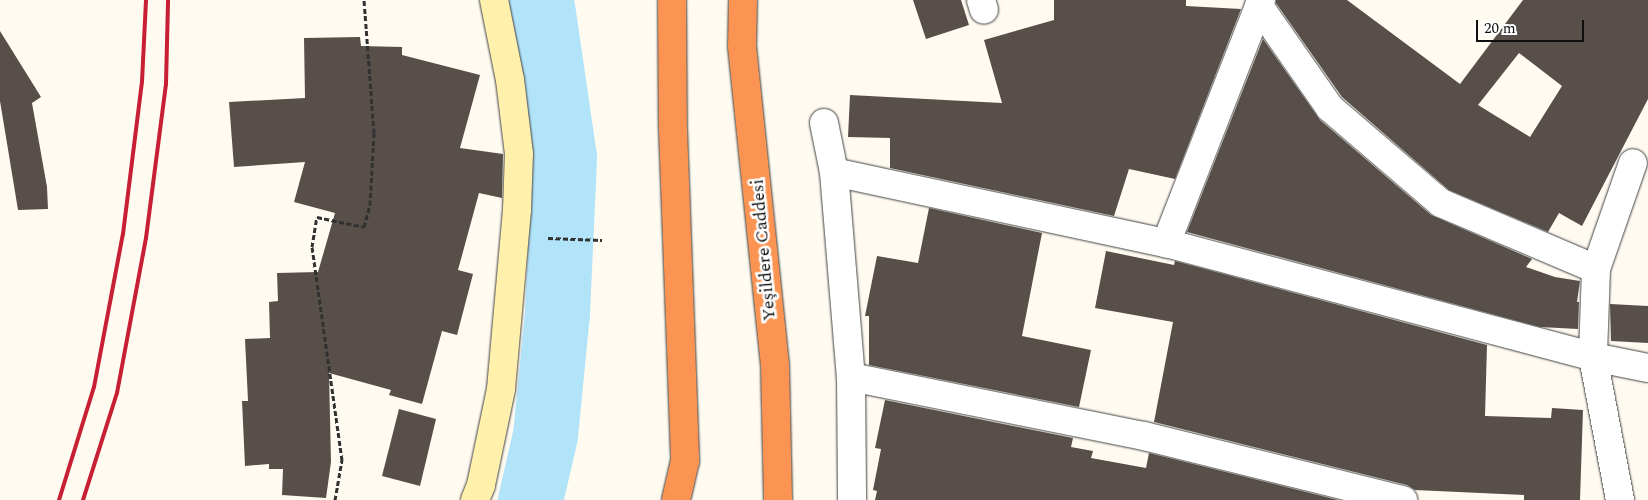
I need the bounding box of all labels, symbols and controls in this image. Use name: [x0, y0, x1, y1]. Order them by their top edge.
scale bar: [1478, 10, 1586, 42]
text: 20 m: [1484, 17, 1516, 40]
street label: Yeşildere Caddesi: [747, 178, 781, 322]

